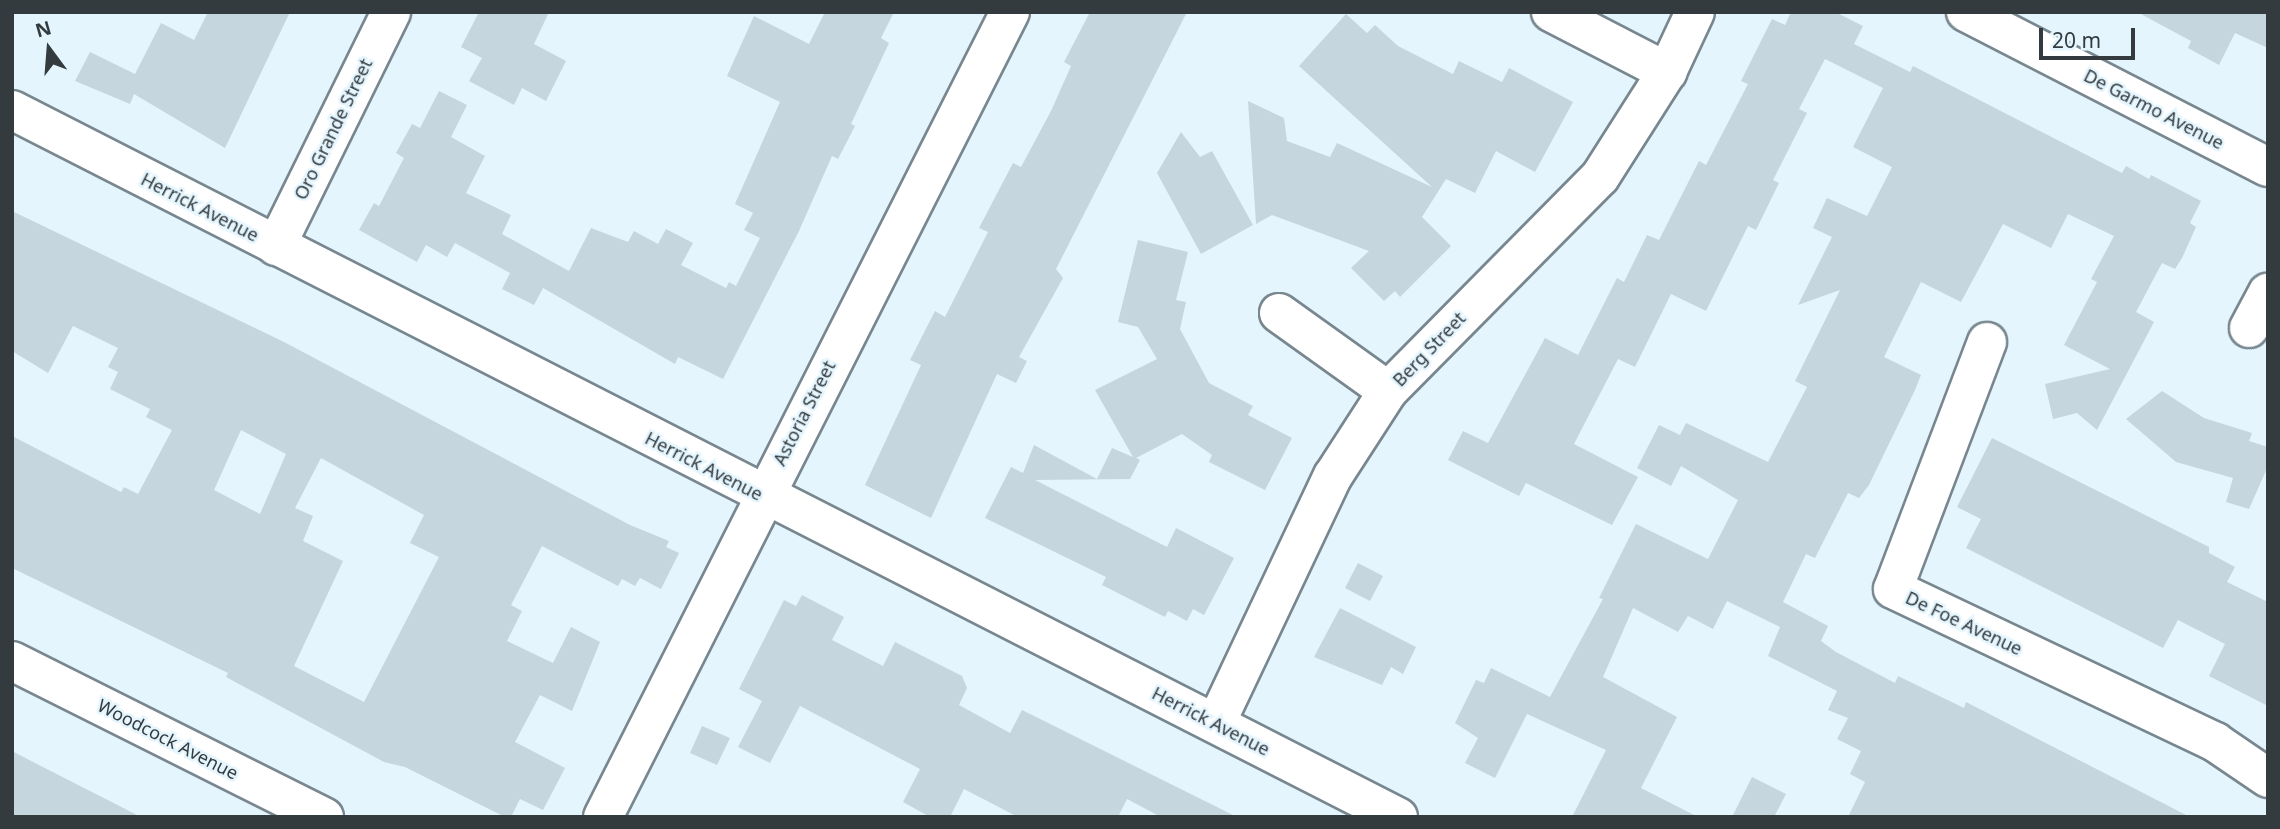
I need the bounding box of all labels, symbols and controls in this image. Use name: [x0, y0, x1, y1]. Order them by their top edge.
north arrow: [14, 14, 84, 84]
text: N: [32, 14, 54, 43]
scale bar: [2042, 14, 2138, 58]
text: 20 m: [2052, 26, 2101, 54]
street label: Oro Grande Street: [289, 55, 377, 203]
street label: De Garmo Avenue: [2080, 64, 2228, 154]
street label: Herrick Avenue: [138, 168, 262, 246]
street label: Berg Street: [1388, 307, 1470, 391]
street label: Astoria Street: [768, 357, 840, 469]
street label: Herrick Avenue: [642, 427, 766, 505]
street label: De Foe Avenue: [1902, 587, 2026, 659]
street label: Herrick Avenue: [1149, 682, 1273, 760]
street label: Woodcock Avenue: [94, 694, 242, 784]

